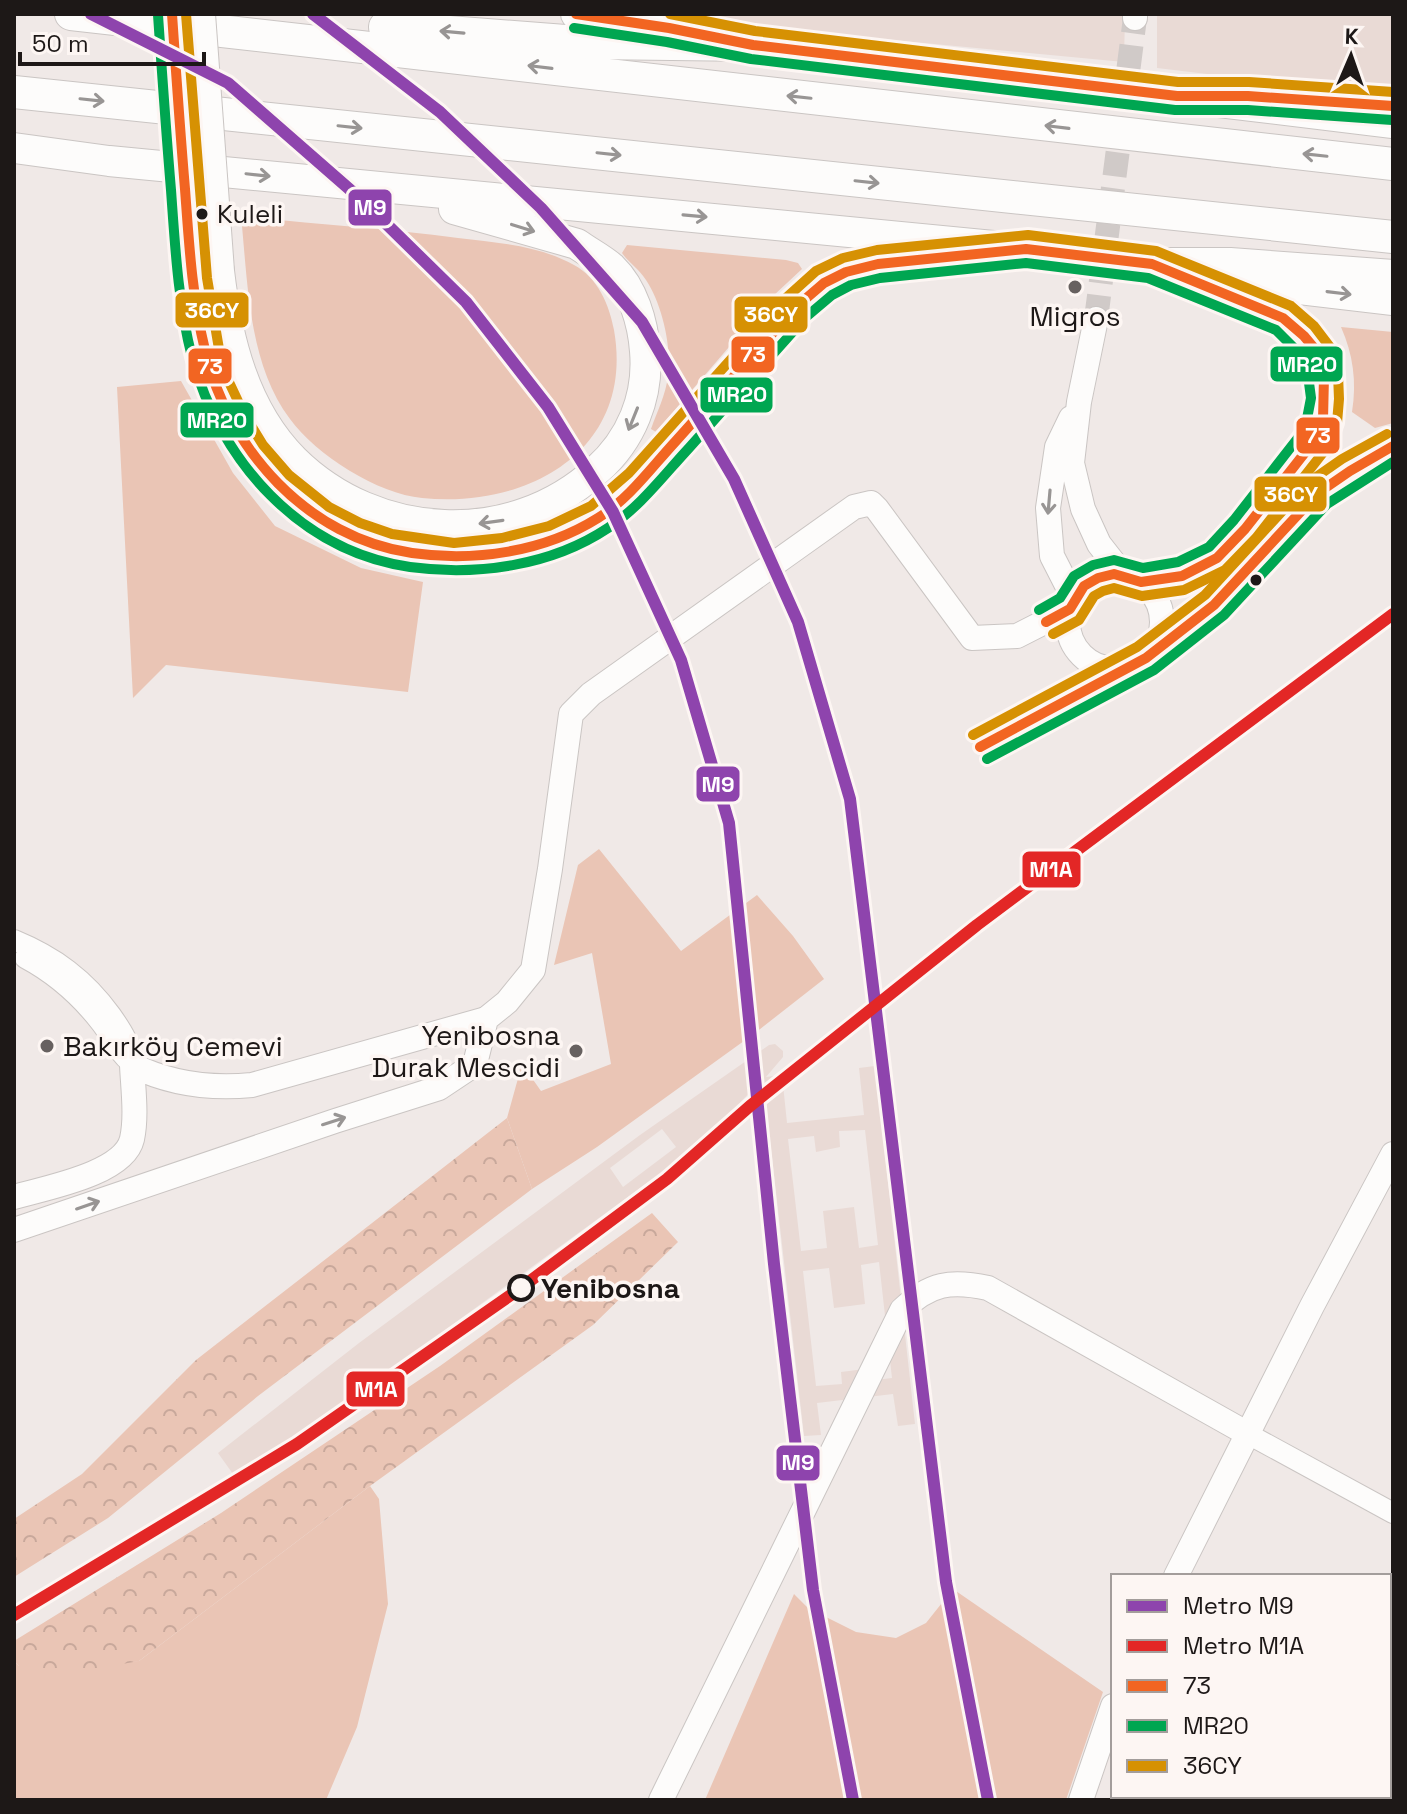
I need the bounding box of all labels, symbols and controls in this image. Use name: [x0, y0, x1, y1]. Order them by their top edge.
scale bar: [20, 16, 204, 66]
north arrow: [1311, 16, 1391, 96]
text: K: [1344, 22, 1359, 50]
one-way arrow: [439, 25, 466, 40]
text: 50 m: [32, 28, 89, 59]
one-way arrow: [528, 59, 554, 74]
one-way arrow: [786, 89, 813, 104]
one-way arrow: [78, 92, 104, 107]
one-way arrow: [1044, 119, 1071, 134]
one-way arrow: [336, 120, 363, 135]
one-way arrow: [595, 147, 622, 162]
one-way arrow: [1303, 148, 1329, 163]
one-way arrow: [245, 168, 271, 183]
one-way arrow: [853, 175, 880, 190]
line badge: M9: [347, 188, 393, 227]
text: M9: [353, 193, 387, 221]
place label: Kuleli: [217, 197, 283, 231]
marker: Kuleli: [194, 206, 210, 222]
one-way arrow: [681, 209, 708, 224]
one-way arrow: [510, 222, 535, 236]
marker: Migros: [1066, 278, 1084, 296]
one-way arrow: [1326, 286, 1352, 301]
line badge: 36CY: [174, 291, 250, 329]
line badge: 36CY: [733, 295, 809, 334]
text: 36CY: [185, 296, 240, 324]
place label: Migros: [1029, 298, 1121, 334]
text: 36CY: [744, 300, 799, 328]
line badge: 73: [730, 335, 776, 374]
text: 73: [740, 340, 766, 368]
line badge: MR20: [1269, 345, 1344, 383]
line badge: 73: [187, 347, 233, 385]
text: MR20: [1277, 350, 1337, 378]
text: 73: [197, 352, 223, 380]
line badge: MR20: [699, 376, 774, 414]
text: MR20: [707, 380, 767, 408]
line badge: MR20: [179, 401, 255, 439]
text: MR20: [187, 406, 247, 434]
one-way arrow: [625, 406, 640, 431]
line badge: 73: [1295, 416, 1341, 455]
text: 73: [1305, 421, 1331, 449]
line badge: 36CY: [1253, 475, 1328, 513]
text: 36CY: [1264, 480, 1319, 508]
one-way arrow: [1042, 488, 1057, 515]
one-way arrow: [479, 515, 504, 530]
unlabelled marker: [1248, 572, 1264, 588]
line badge: M9: [695, 765, 741, 803]
text: M9: [701, 770, 735, 798]
line badge: M1A: [1021, 850, 1082, 889]
text: M1A: [1029, 855, 1073, 883]
place label: Yenibosna Durak Mescidi: [372, 1017, 560, 1085]
place label: Bakırköy Cemevi: [63, 1028, 283, 1064]
marker: Bakırköy Cemevi: [38, 1037, 56, 1055]
marker: Yenibosna Durak Mescidi: [567, 1042, 585, 1060]
one-way arrow: [321, 1113, 346, 1128]
one-way arrow: [75, 1197, 100, 1212]
place label: Yenibosna: [541, 1270, 680, 1306]
marker: Yenibosna: [508, 1275, 534, 1301]
line badge: M1A: [345, 1370, 406, 1408]
text: M1A: [354, 1375, 398, 1403]
line badge: M9: [775, 1444, 821, 1482]
text: M9: [781, 1448, 815, 1476]
legend: [1111, 1574, 1391, 1798]
text: Metro M9: [1183, 1590, 1294, 1621]
text: Metro M1A: [1183, 1630, 1304, 1661]
text: 73: [1183, 1670, 1211, 1701]
text: MR20: [1183, 1710, 1249, 1741]
text: 36CY: [1183, 1750, 1242, 1781]

